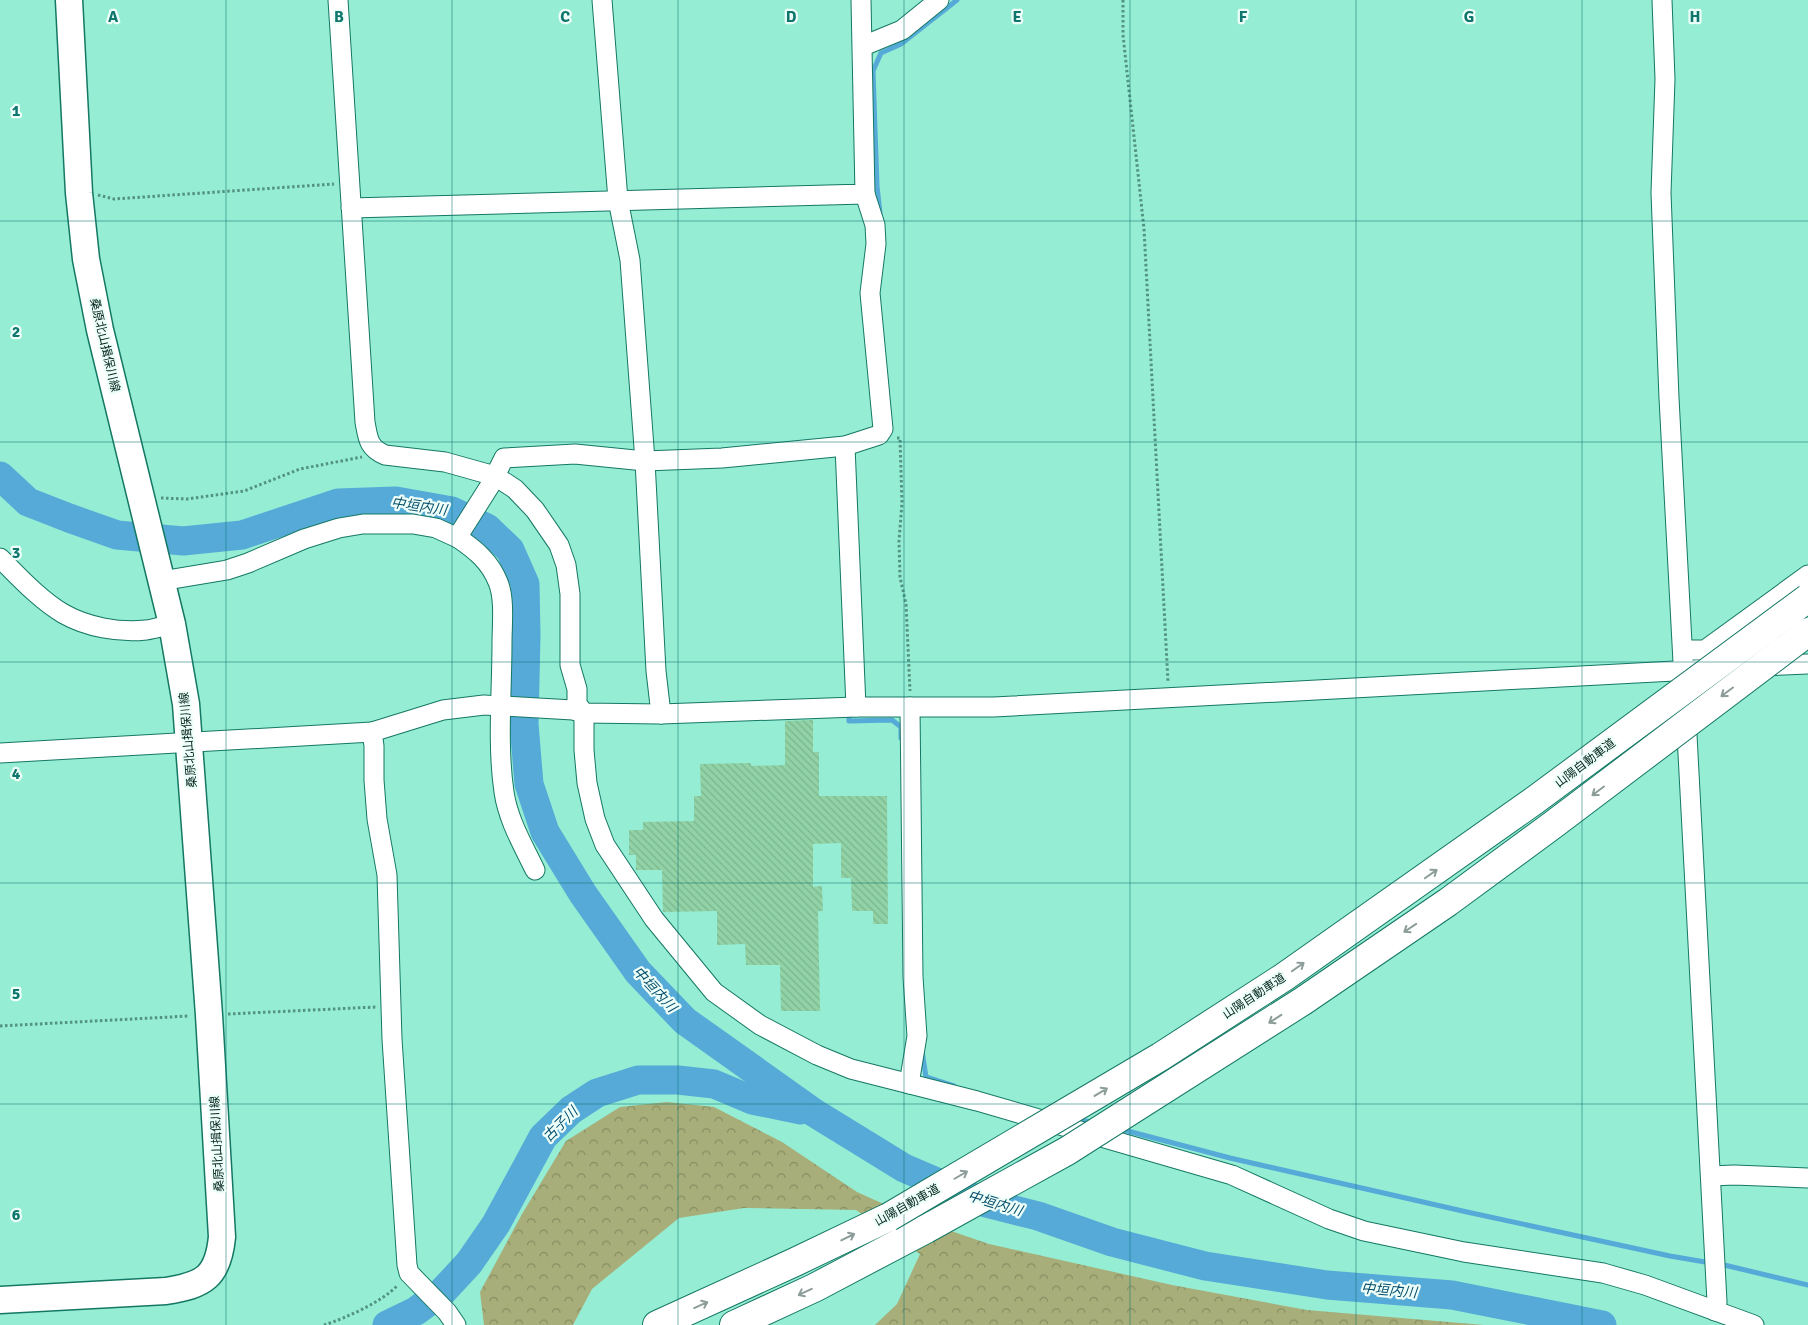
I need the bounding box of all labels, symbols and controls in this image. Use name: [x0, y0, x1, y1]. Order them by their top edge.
text: A: [108, 7, 119, 27]
text: B: [334, 7, 344, 27]
text: C: [560, 7, 570, 27]
text: D: [786, 7, 797, 27]
text: E: [1012, 7, 1022, 27]
text: F: [1239, 7, 1248, 27]
text: G: [1464, 7, 1474, 27]
text: H: [1690, 7, 1700, 27]
text: 1: [12, 101, 21, 121]
street label: 桑原北山揖保川線: [86, 297, 123, 394]
text: 2: [12, 322, 20, 342]
water label: 中垣内川: [390, 494, 450, 519]
text: 3: [12, 543, 20, 563]
one-way arrow: [1721, 687, 1734, 698]
street label: 桑原北山揖保川線: [177, 691, 200, 788]
street label: 山陽自動車道: [1552, 736, 1619, 791]
text: 4: [12, 764, 21, 784]
one-way arrow: [1591, 786, 1605, 796]
one-way arrow: [1424, 869, 1437, 880]
one-way arrow: [1403, 923, 1417, 933]
one-way arrow: [1290, 962, 1304, 972]
water label: 中垣内川: [629, 963, 681, 1017]
street label: 山陽自動車道: [1220, 971, 1289, 1022]
text: 5: [12, 984, 20, 1004]
one-way arrow: [1269, 1014, 1283, 1024]
one-way arrow: [1094, 1087, 1108, 1097]
street label: 桑原北山揖保川線: [207, 1096, 228, 1192]
water label: 古子川: [539, 1102, 583, 1145]
one-way arrow: [954, 1169, 968, 1179]
street label: 山陽自動車道: [872, 1181, 942, 1229]
water label: 中垣内川: [966, 1187, 1026, 1220]
text: 6: [12, 1205, 21, 1225]
one-way arrow: [840, 1231, 855, 1241]
water label: 中垣内川: [1360, 1280, 1420, 1302]
one-way arrow: [798, 1288, 813, 1297]
one-way arrow: [693, 1300, 708, 1309]

